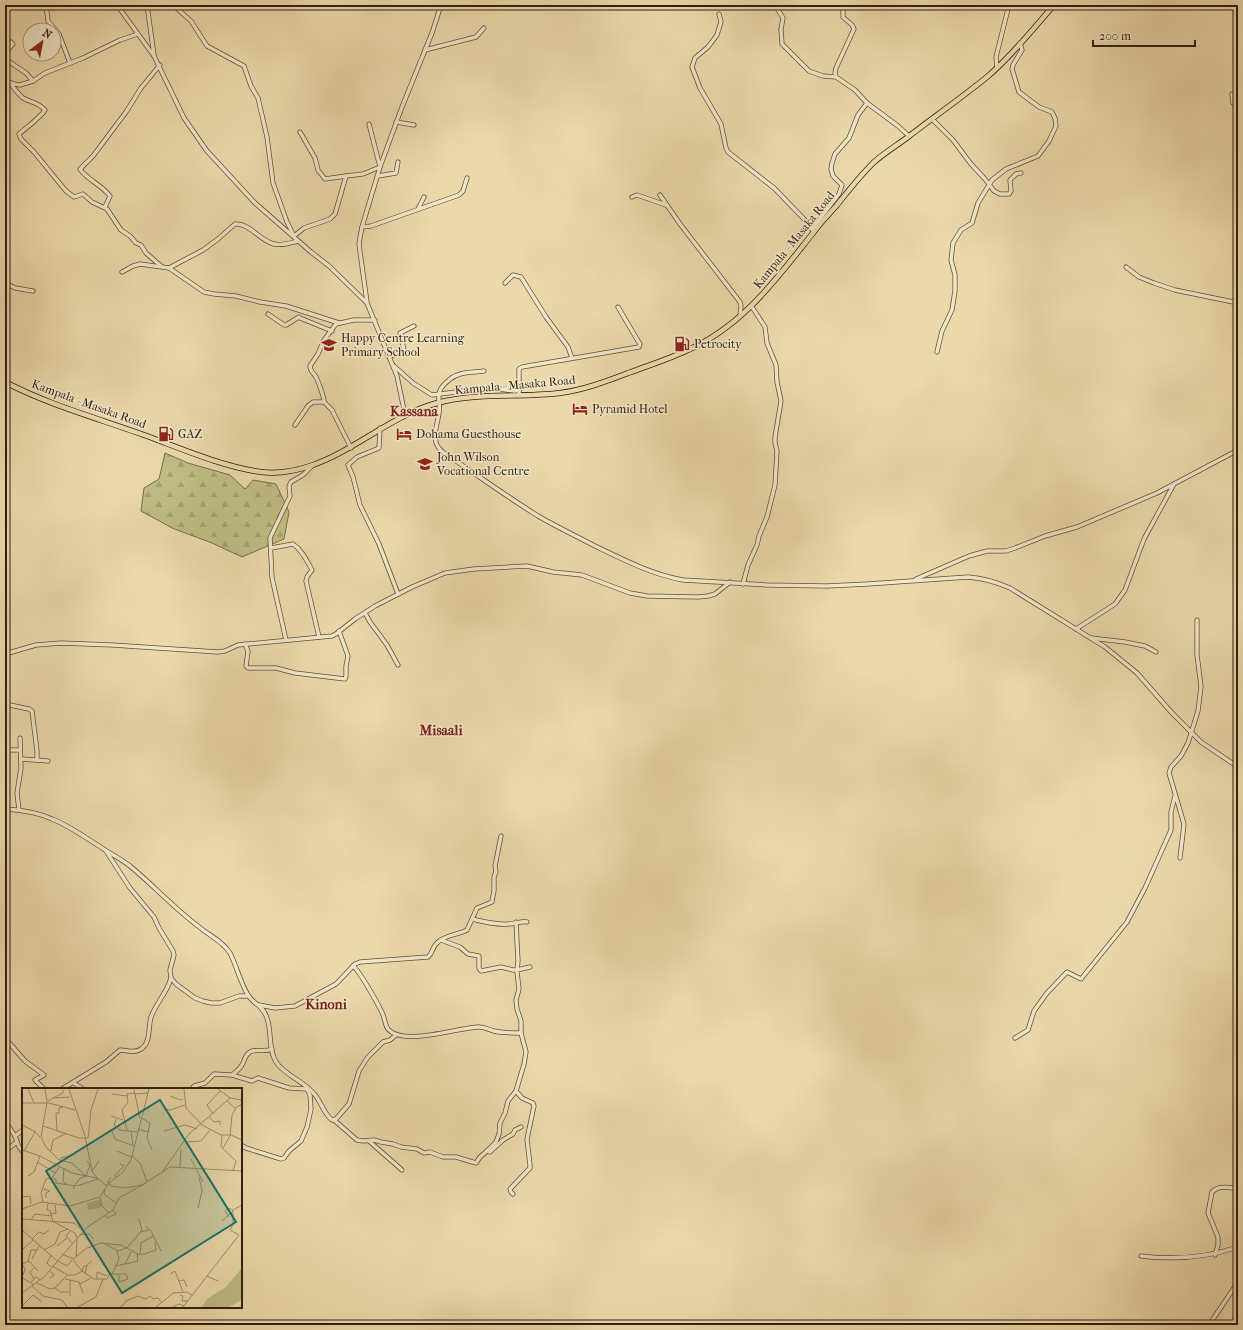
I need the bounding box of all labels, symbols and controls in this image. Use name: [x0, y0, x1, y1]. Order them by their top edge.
north arrow: [22, 22, 62, 62]
scale bar: [1093, 22, 1195, 48]
text: N: [40, 26, 55, 42]
text: 200 m: [1099, 29, 1131, 43]
street label: Kampala - Masaka Road: [750, 188, 838, 291]
place label: Happy Centre Learning Primary School: [341, 331, 465, 359]
fuel station icon: Petrocity: [673, 335, 691, 353]
school or university icon: Happy Centre Learning Primary School: [320, 336, 338, 354]
place label: Petrocity: [694, 337, 742, 351]
street label: Kampala - Masaka Road: [454, 373, 576, 397]
street label: Kampala - Masaka Road: [30, 377, 149, 431]
hotel icon: Pyramid Hotel: [571, 400, 589, 418]
place label: Pyramid Hotel: [592, 402, 668, 416]
district label: Kassana: [390, 403, 439, 420]
fuel station icon: GAZ: [157, 425, 175, 443]
hotel icon: Dohama Guesthouse: [395, 425, 413, 443]
place label: GAZ: [178, 427, 202, 441]
place label: Dohama Guesthouse: [416, 427, 521, 441]
place label: John Wilson Vocational Centre: [436, 450, 529, 478]
school or university icon: John Wilson Vocational Centre: [416, 455, 434, 473]
district label: Misaali: [418, 722, 463, 739]
district label: Kinoni: [305, 996, 348, 1013]
inset map: [22, 1088, 242, 1308]

